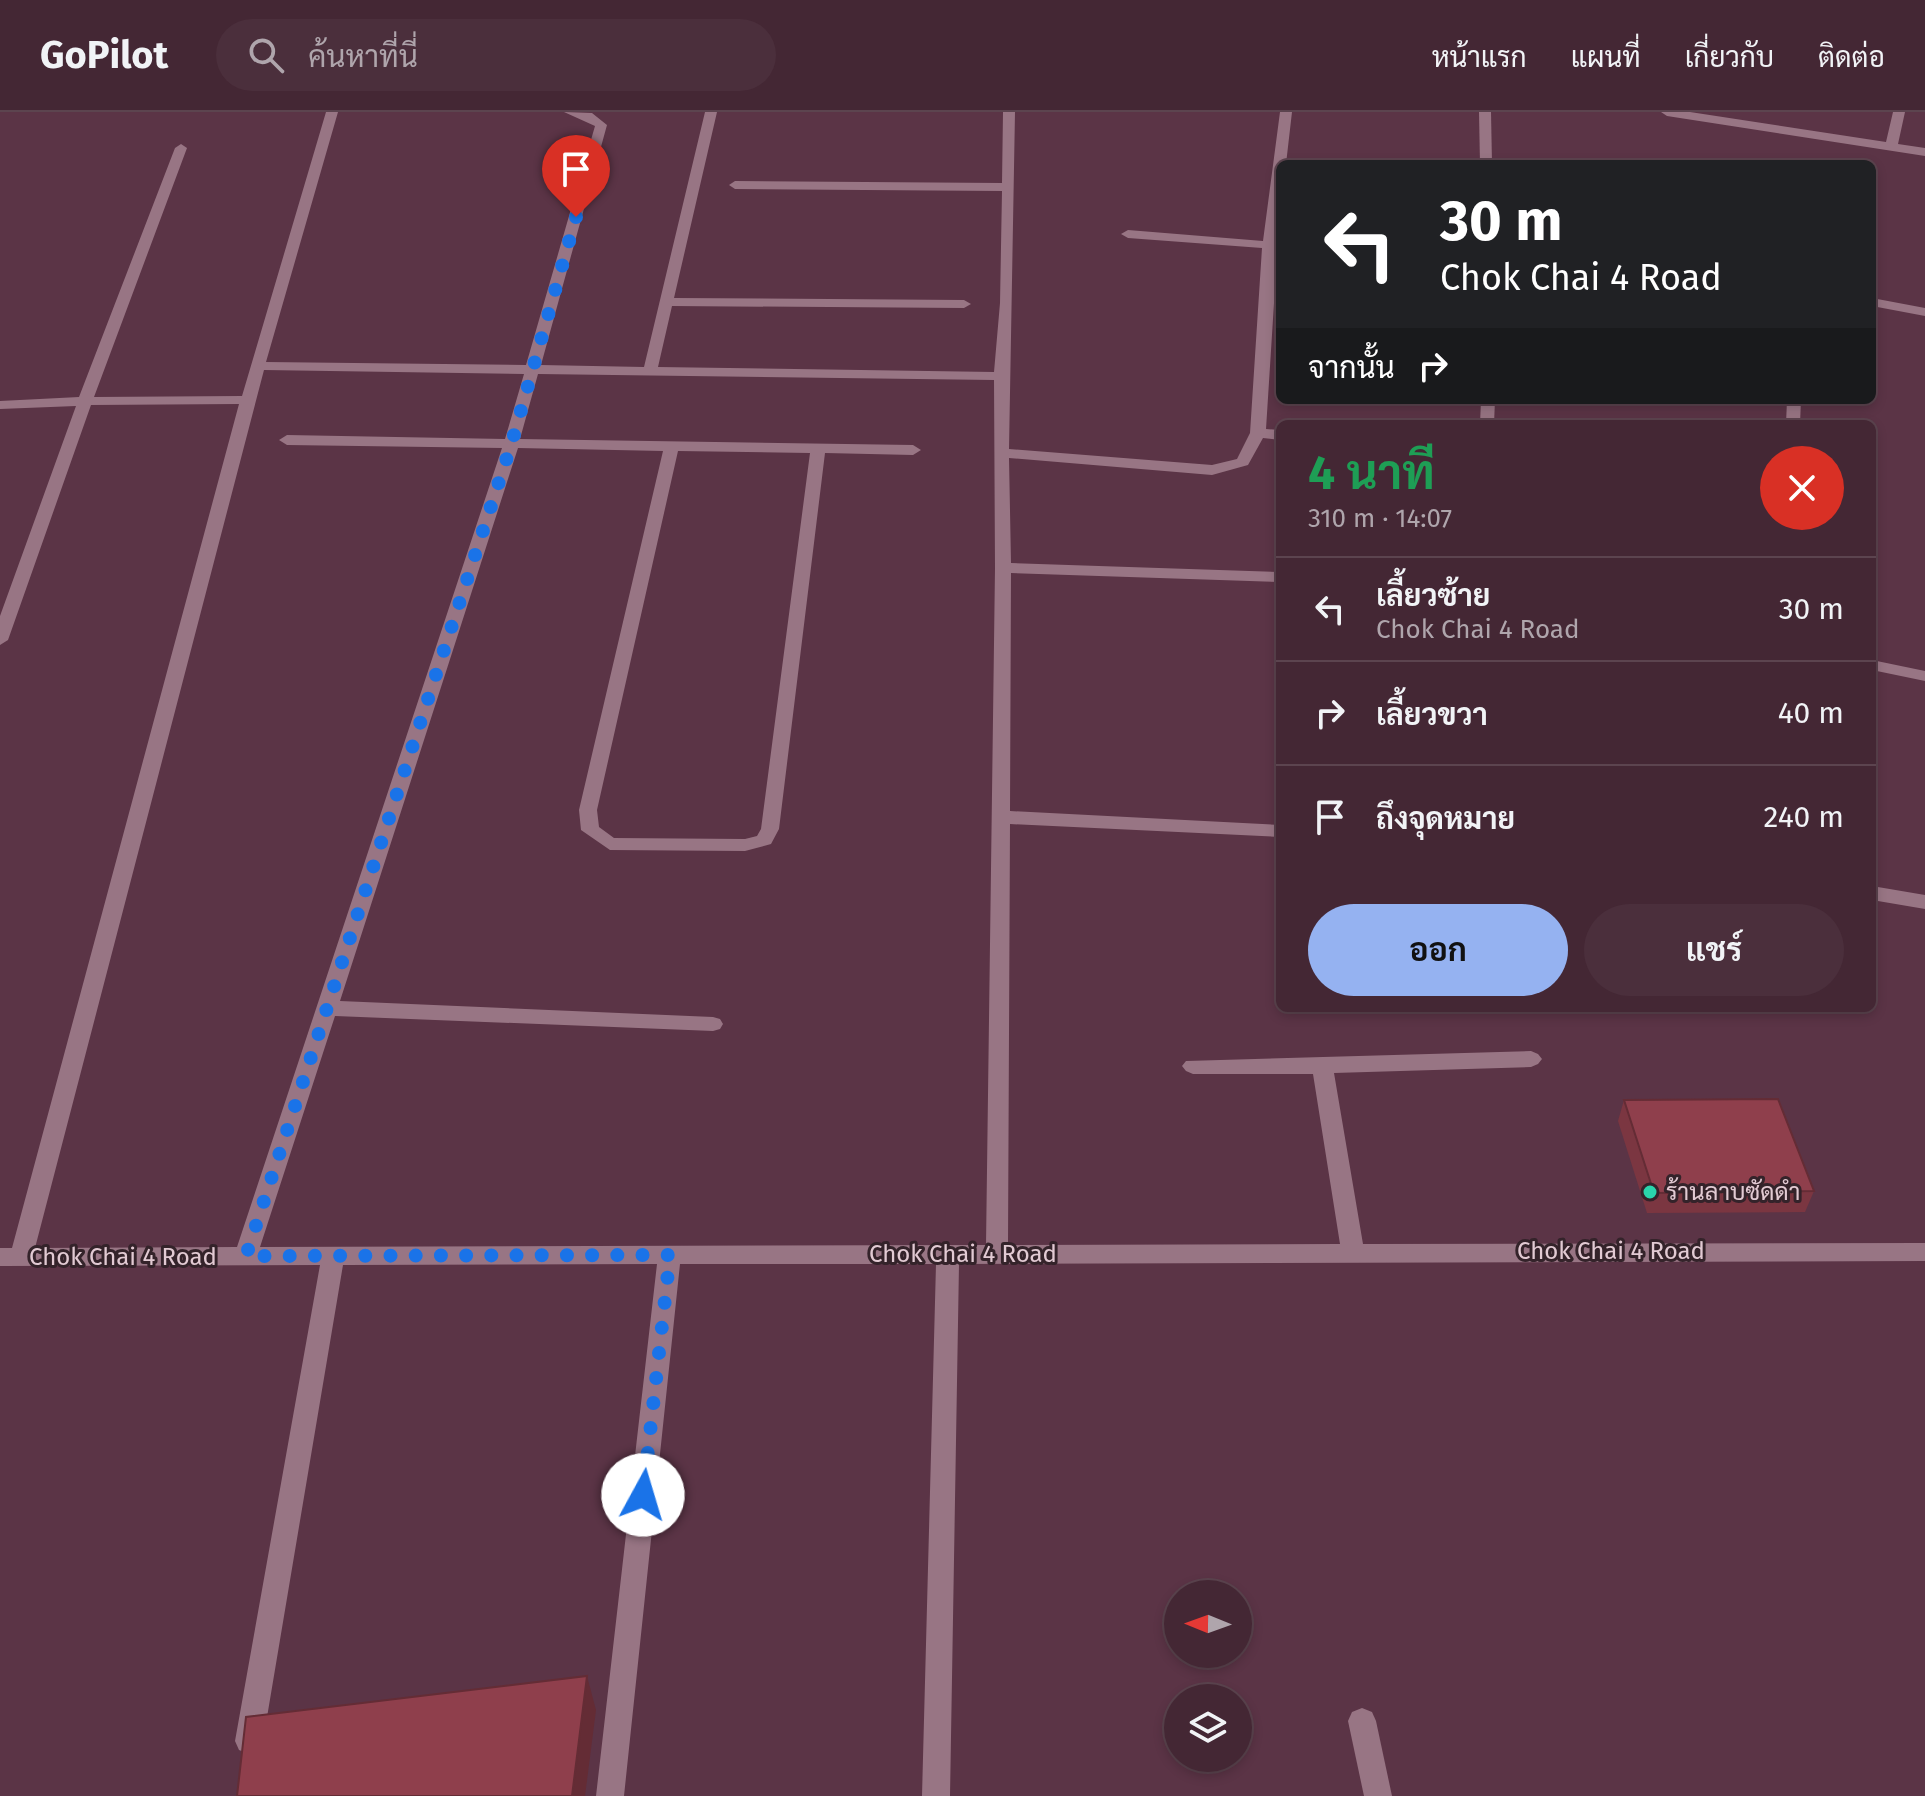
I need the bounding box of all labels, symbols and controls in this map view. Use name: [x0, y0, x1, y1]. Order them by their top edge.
search box: [216, 19, 776, 91]
text: GoPilot: [40, 32, 168, 78]
icon: search: [244, 33, 288, 77]
text: ค้นหาที่นี่: [308, 39, 418, 75]
text: หน้าแรก: [1432, 41, 1527, 74]
text: แผนที่: [1571, 41, 1641, 74]
text: เกี่ยวกับ: [1685, 41, 1774, 74]
text: ติดต่อ: [1818, 41, 1885, 74]
pin: [542, 135, 610, 217]
icon: arrive: [554, 147, 598, 191]
text: 30 m: [1440, 188, 1562, 255]
icon: left: [1308, 192, 1412, 296]
text: Chok Chai 4 Road: [1440, 256, 1722, 300]
icon: right: [1411, 344, 1455, 388]
text: จากนั้น: [1308, 350, 1395, 386]
text: 4 นาที: [1308, 444, 1435, 502]
button: close: [1760, 446, 1844, 530]
text: 310 m · 14:07: [1308, 503, 1452, 534]
text: เลี้ยวซ้าย: [1376, 578, 1490, 614]
icon: left: [1308, 587, 1352, 631]
text: 30 m: [1779, 591, 1844, 627]
text: Chok Chai 4 Road: [1376, 614, 1580, 645]
icon: right: [1308, 691, 1352, 735]
text: 40 m: [1778, 695, 1844, 731]
text: เลี้ยวขวา: [1376, 697, 1488, 733]
icon: arrive: [1308, 795, 1352, 839]
text: 240 m: [1764, 799, 1844, 835]
text: ถึงจุดหมาย: [1376, 801, 1515, 837]
button: ออก: [1308, 904, 1568, 996]
button: แชร์: [1584, 904, 1844, 996]
place label: ร้านลาบซัดดำ: [1666, 1177, 1800, 1206]
marker: ร้านลาบซัดดำ: [1641, 1183, 1659, 1201]
street label: Chok Chai 4 Road: [1517, 1237, 1705, 1265]
street label: Chok Chai 4 Road: [869, 1240, 1057, 1268]
street label: Chok Chai 4 Road: [29, 1243, 217, 1271]
position arrow: [601, 1453, 685, 1537]
north arrow: [1164, 1580, 1252, 1668]
map controls: [1164, 1580, 1252, 1772]
button: layers: [1164, 1684, 1252, 1772]

